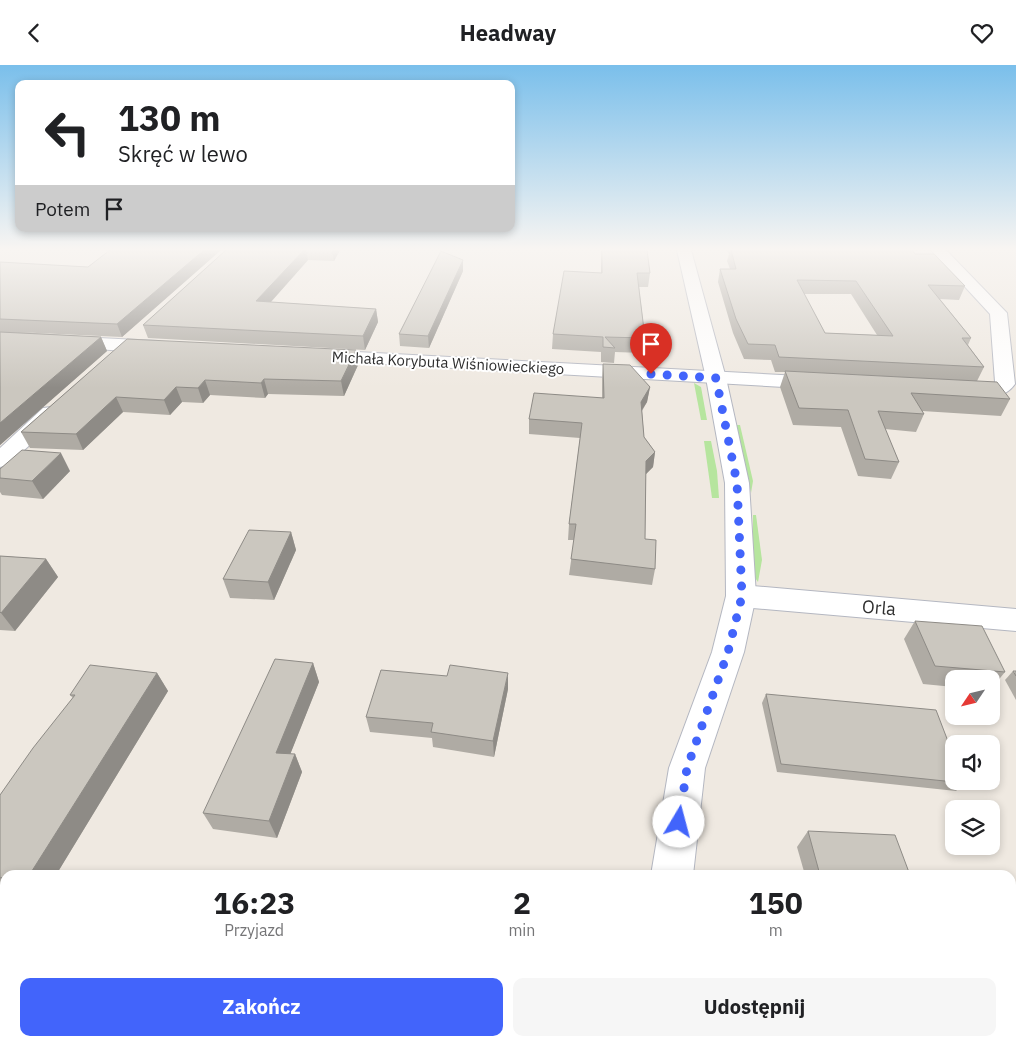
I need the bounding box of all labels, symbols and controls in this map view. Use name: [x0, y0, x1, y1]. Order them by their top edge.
text: Headway: [460, 18, 556, 47]
icon: back: [20, 19, 48, 47]
icon: heart: [968, 19, 996, 47]
text: 130 m: [118, 95, 221, 141]
icon: left: [35, 100, 100, 165]
text: Skręć w lewo: [118, 139, 248, 168]
icon: arrive: [100, 195, 128, 223]
text: Potem: [35, 197, 90, 221]
pin: [630, 323, 672, 374]
icon: arrive: [637, 330, 665, 358]
street label: Michała Korybuta Wiśniowieckiego: [331, 347, 565, 378]
street label: Orla: [861, 595, 897, 620]
north arrow: [945, 670, 1000, 725]
map controls: [945, 670, 1000, 855]
button: sound: [945, 735, 1000, 790]
position arrow: [652, 795, 704, 847]
button: layers: [945, 800, 1000, 855]
text: 16:23: [213, 883, 295, 922]
text: 2: [513, 883, 531, 922]
text: 150: [749, 883, 803, 922]
text: Przyjazd: [224, 920, 284, 940]
text: min: [508, 920, 535, 940]
text: m: [769, 920, 783, 940]
button: Zakończ: [20, 978, 503, 1036]
button: Udostępnij: [513, 978, 996, 1036]

